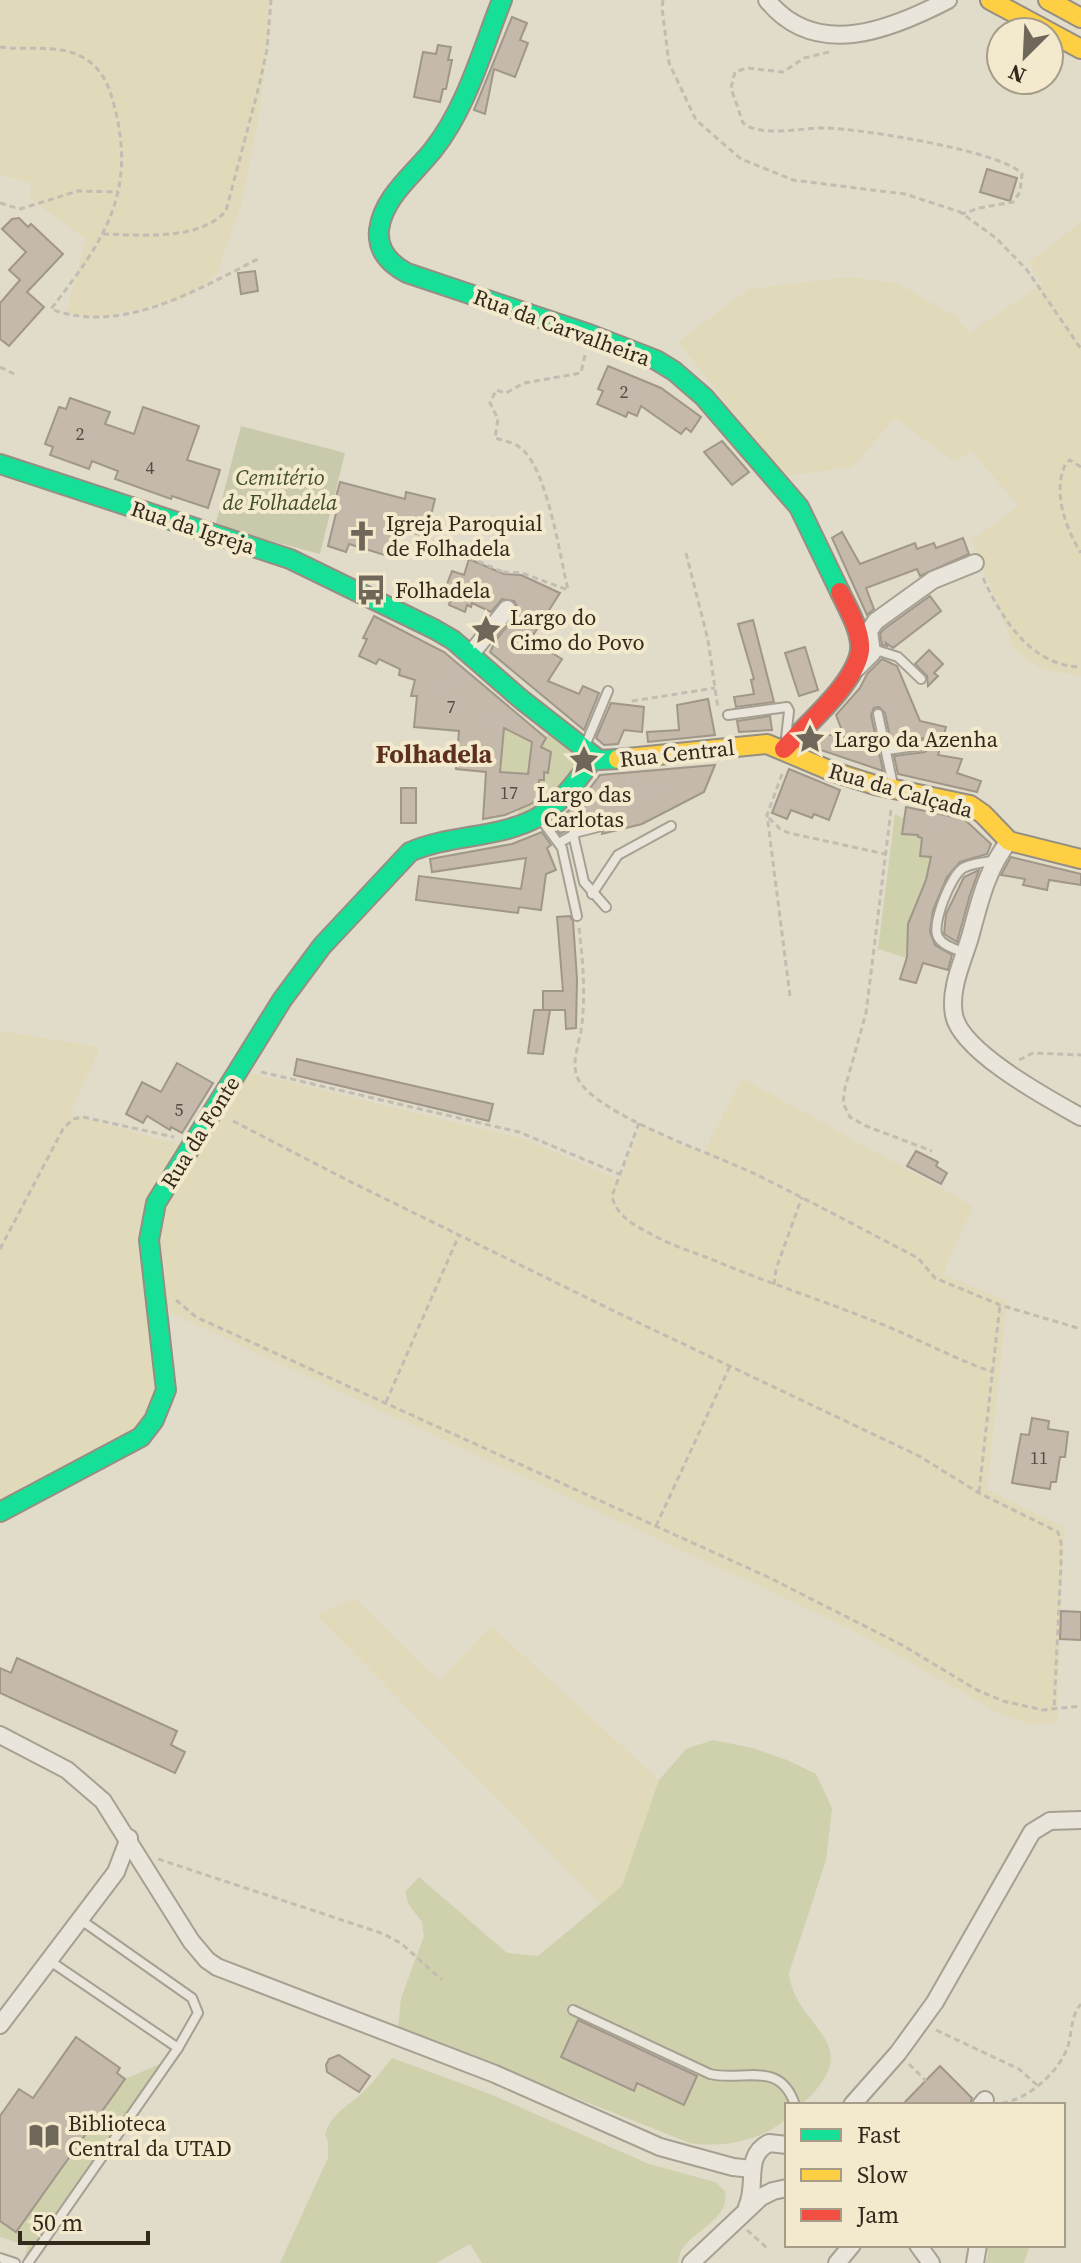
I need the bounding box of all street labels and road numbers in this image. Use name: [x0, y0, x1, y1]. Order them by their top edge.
street label: Rua da Carvalheira: [469, 281, 655, 373]
street label: Rua da Igreja: [127, 493, 260, 561]
street label: Rua Central: [618, 732, 736, 774]
street label: Rua da Calçada: [825, 755, 977, 825]
street label: Rua da Fonte: [154, 1070, 246, 1194]

